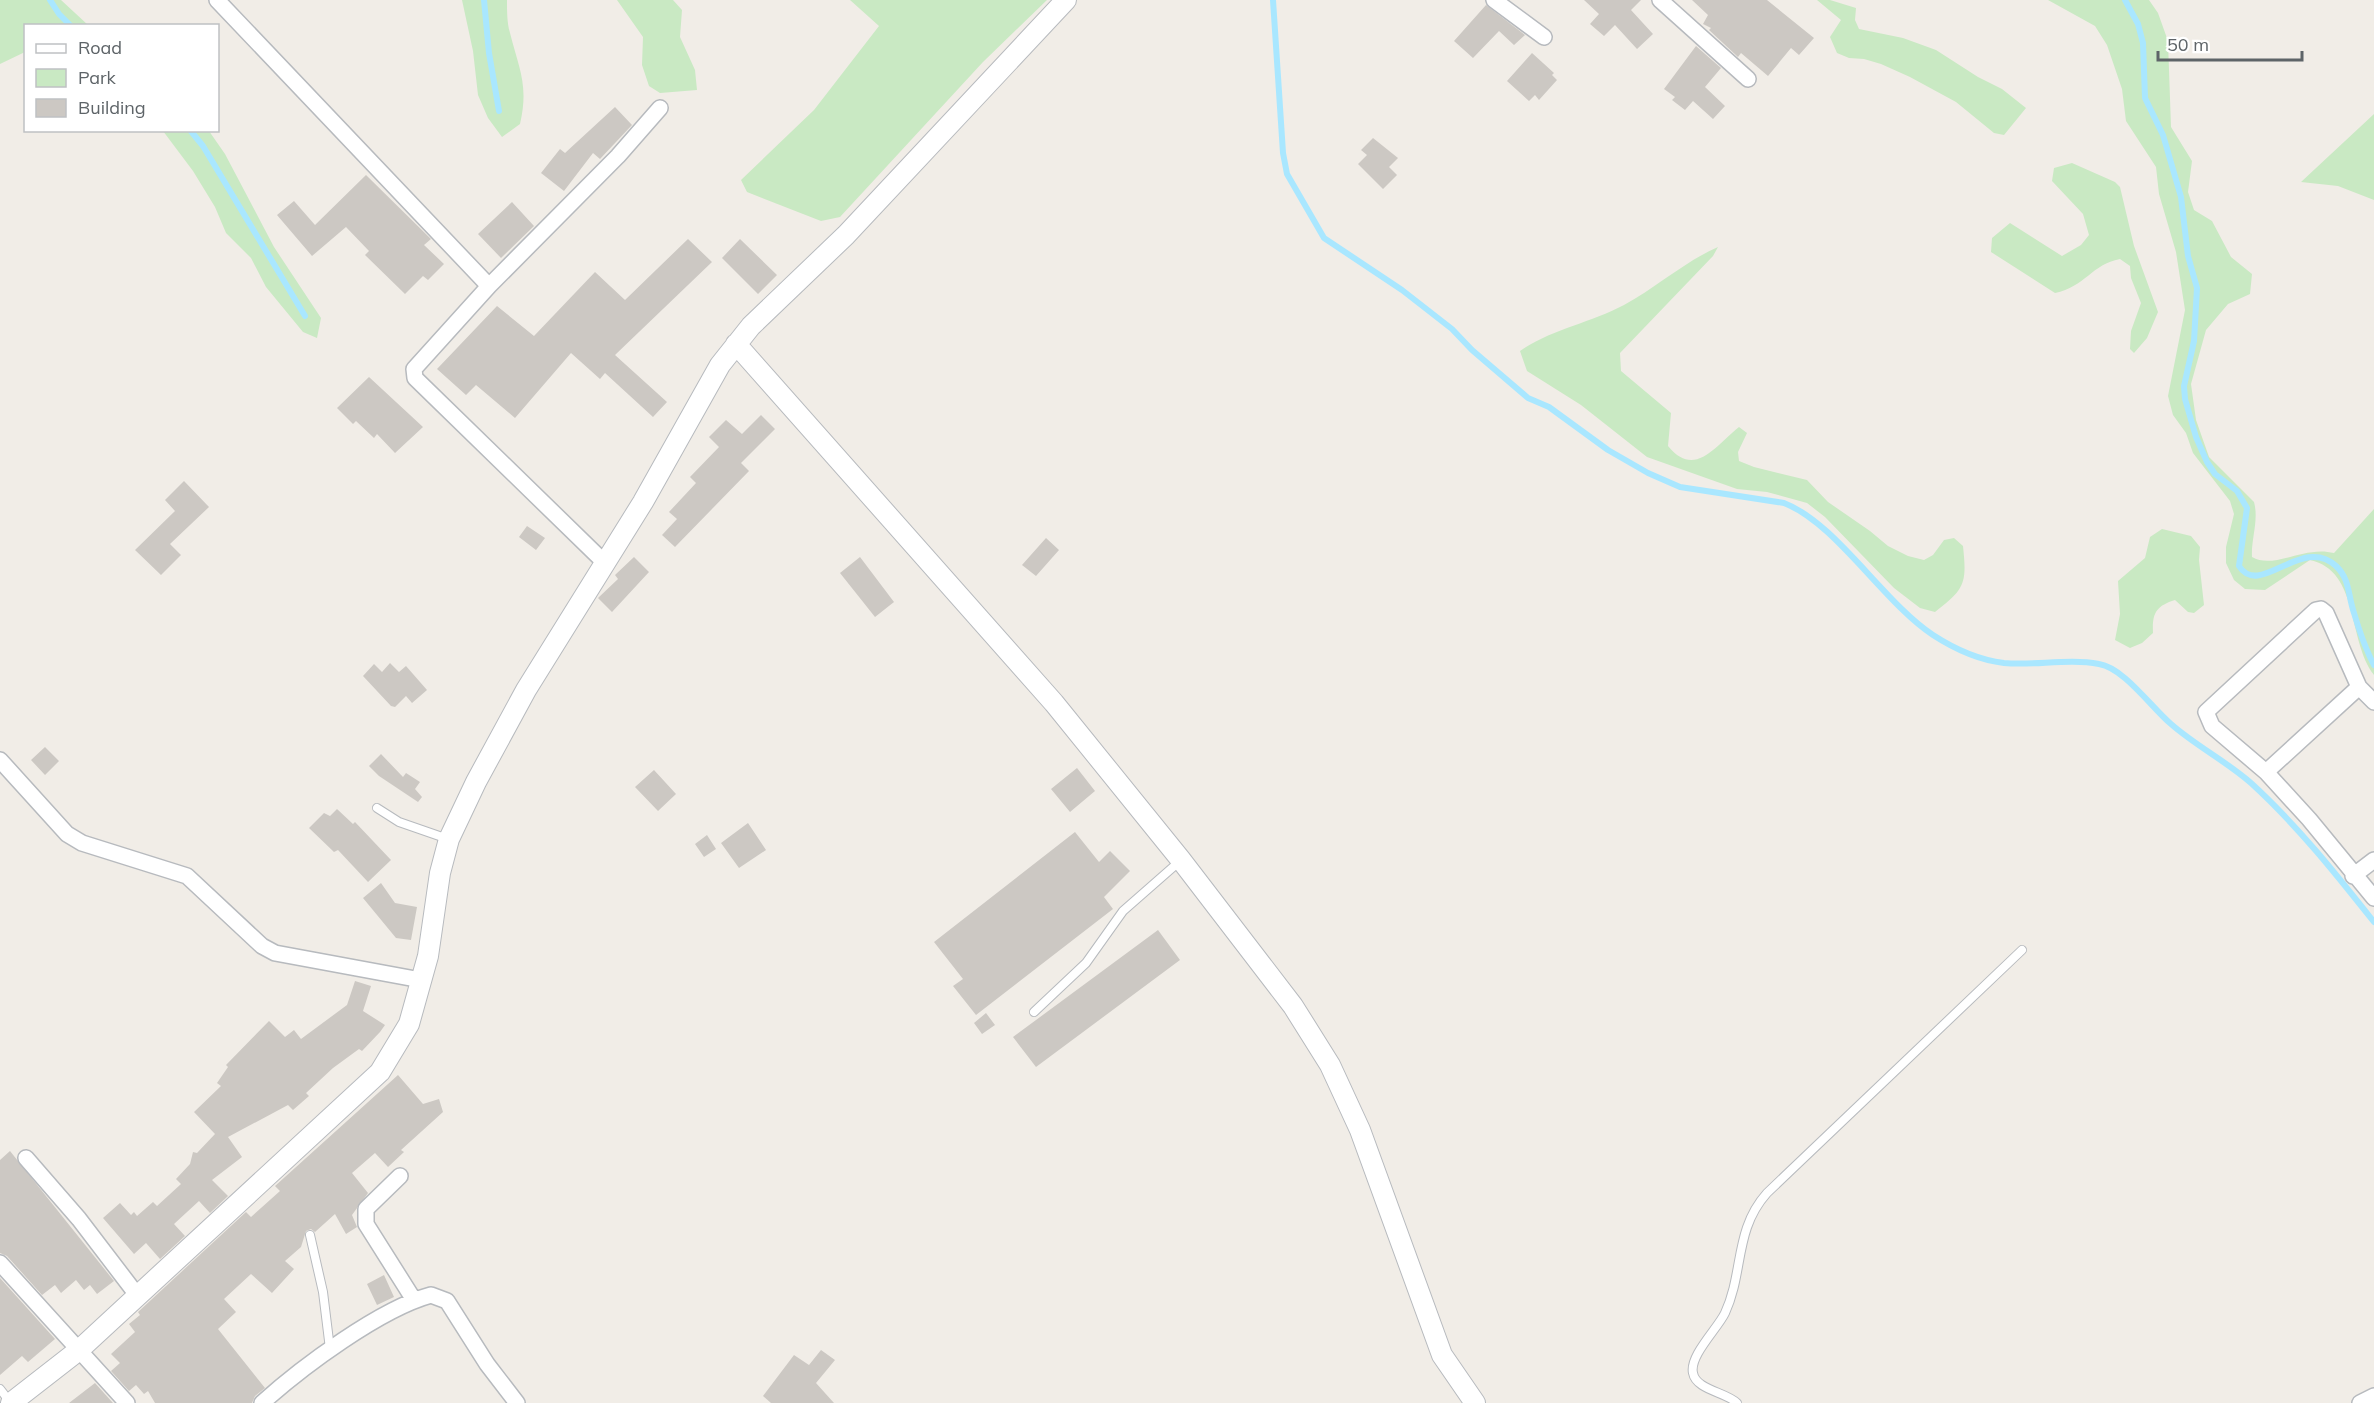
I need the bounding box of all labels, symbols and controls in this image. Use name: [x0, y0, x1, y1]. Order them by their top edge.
legend: [24, 24, 219, 132]
scale bar: [2158, 24, 2302, 62]
text: 50 m: [2167, 33, 2209, 56]
text: Road: [78, 36, 122, 59]
text: Park: [78, 66, 117, 89]
text: Building: [78, 96, 146, 119]

